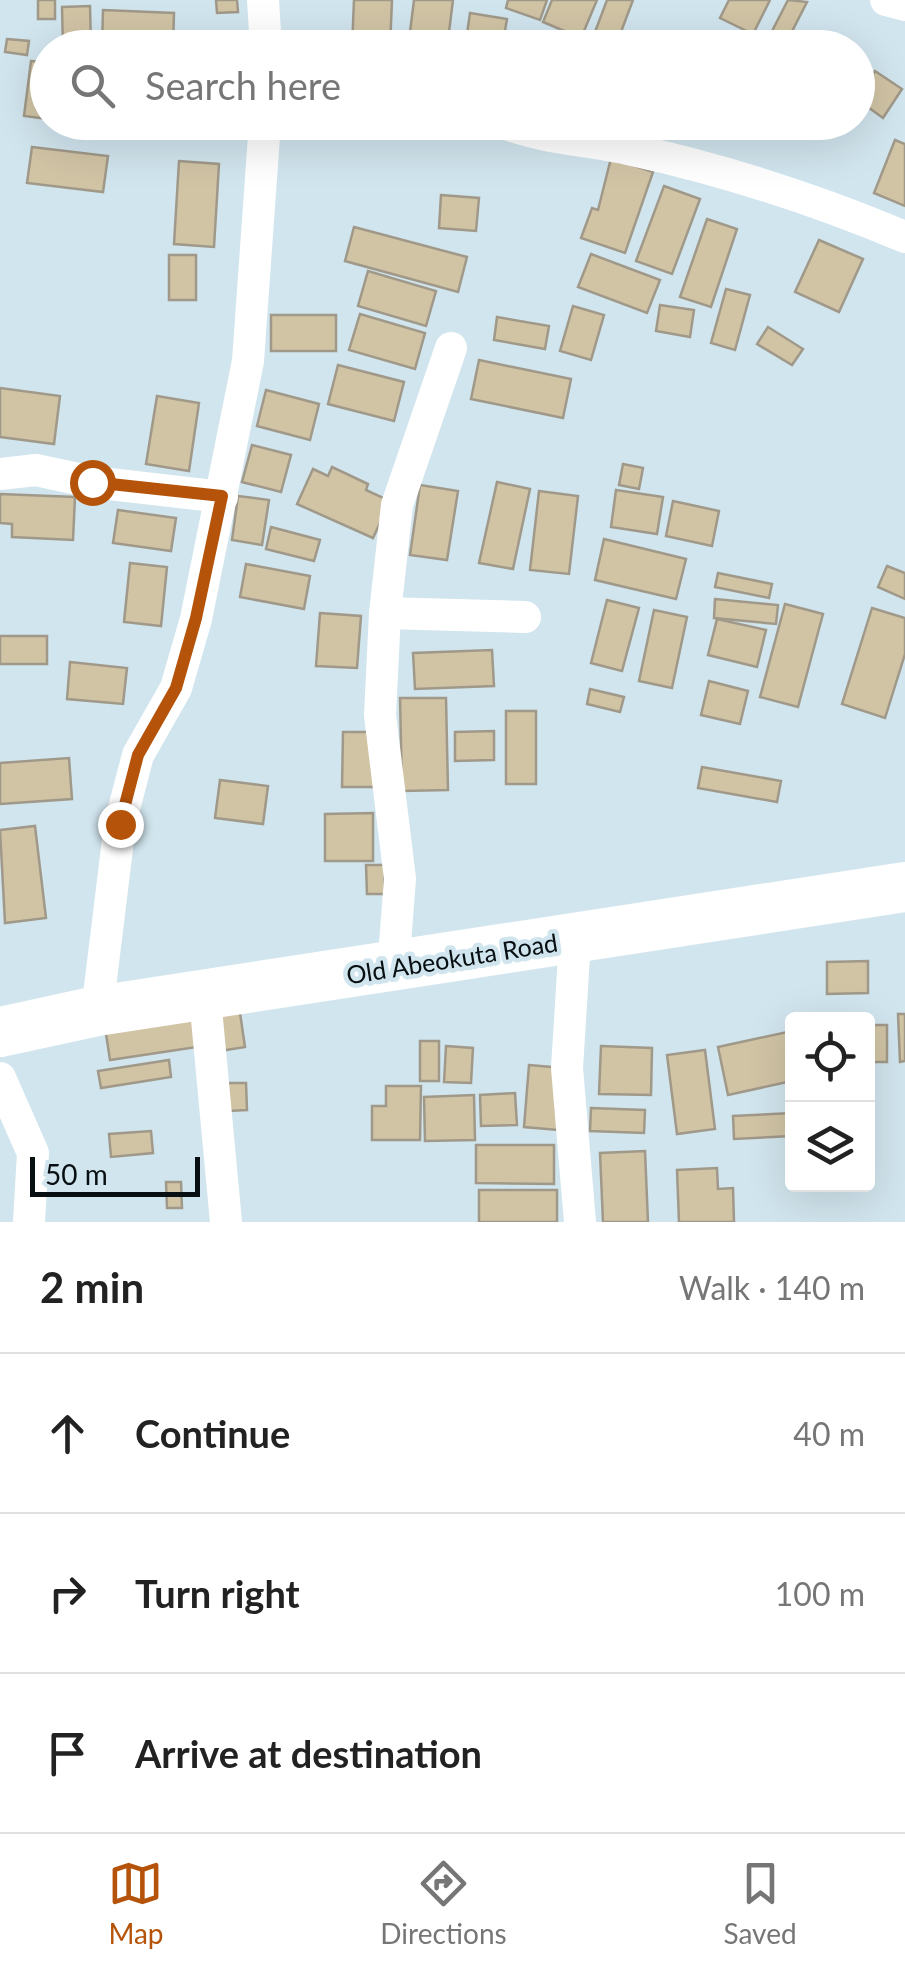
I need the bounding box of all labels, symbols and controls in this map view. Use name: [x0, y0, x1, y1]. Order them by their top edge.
search box: [30, 30, 875, 140]
icon: search: [65, 58, 120, 113]
text: Search here: [145, 62, 341, 108]
route start: [70, 460, 116, 506]
route end: [98, 802, 144, 848]
street label: Old Abeokuta Road: [344, 927, 560, 990]
map controls: [785, 1012, 875, 1192]
button: locate: [785, 1012, 875, 1102]
button: layers: [785, 1102, 875, 1192]
scale bar: [30, 1152, 200, 1196]
text: 50 m: [45, 1157, 108, 1191]
text: 2 min: [40, 1262, 144, 1312]
text: Walk · 140 m: [679, 1268, 865, 1307]
icon: ahead: [40, 1406, 95, 1461]
text: Continue: [135, 1410, 290, 1456]
text: 40 m: [793, 1414, 865, 1453]
icon: right: [40, 1566, 95, 1621]
text: Turn right: [135, 1570, 300, 1616]
text: 100 m: [775, 1574, 865, 1613]
icon: arrive: [40, 1726, 95, 1781]
text: Arrive at destination: [135, 1730, 482, 1776]
tab: Map: [108, 1856, 164, 1950]
tab: Directions: [380, 1856, 507, 1950]
tab: Saved: [723, 1856, 797, 1950]

